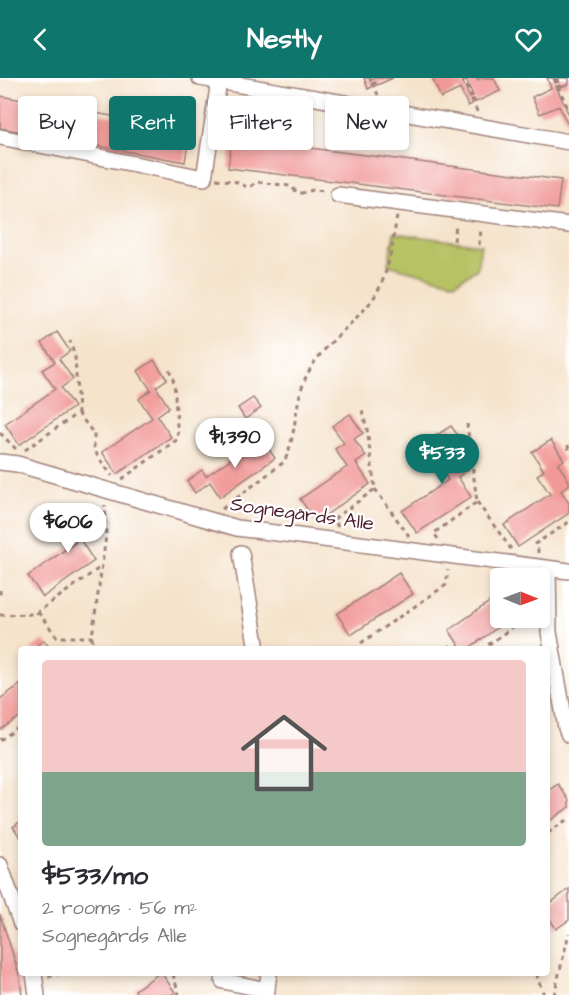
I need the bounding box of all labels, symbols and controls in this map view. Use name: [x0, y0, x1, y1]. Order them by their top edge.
text: Nestly: [247, 20, 322, 58]
icon: back: [24, 23, 57, 56]
icon: heart: [512, 23, 545, 56]
chip: Buy: [18, 96, 97, 150]
chip: Rent: [109, 96, 196, 150]
chip: Filters: [208, 96, 313, 150]
chip: New: [325, 96, 409, 150]
pin: $1,390: [186, 418, 284, 469]
text: $1,390: [209, 423, 261, 451]
pin: $533: [406, 434, 478, 485]
text: $533: [419, 439, 465, 467]
street label: Sognegårds Alle: [228, 490, 376, 539]
pin: $606: [32, 503, 104, 554]
text: $606: [44, 508, 92, 536]
north arrow: [490, 568, 550, 628]
map controls: [490, 568, 550, 628]
icon: home: [230, 699, 338, 807]
text: $533/mo: [42, 858, 148, 894]
text: 2 rooms · 56 m²: [42, 894, 197, 922]
text: Sognegårds Alle: [42, 922, 187, 950]

